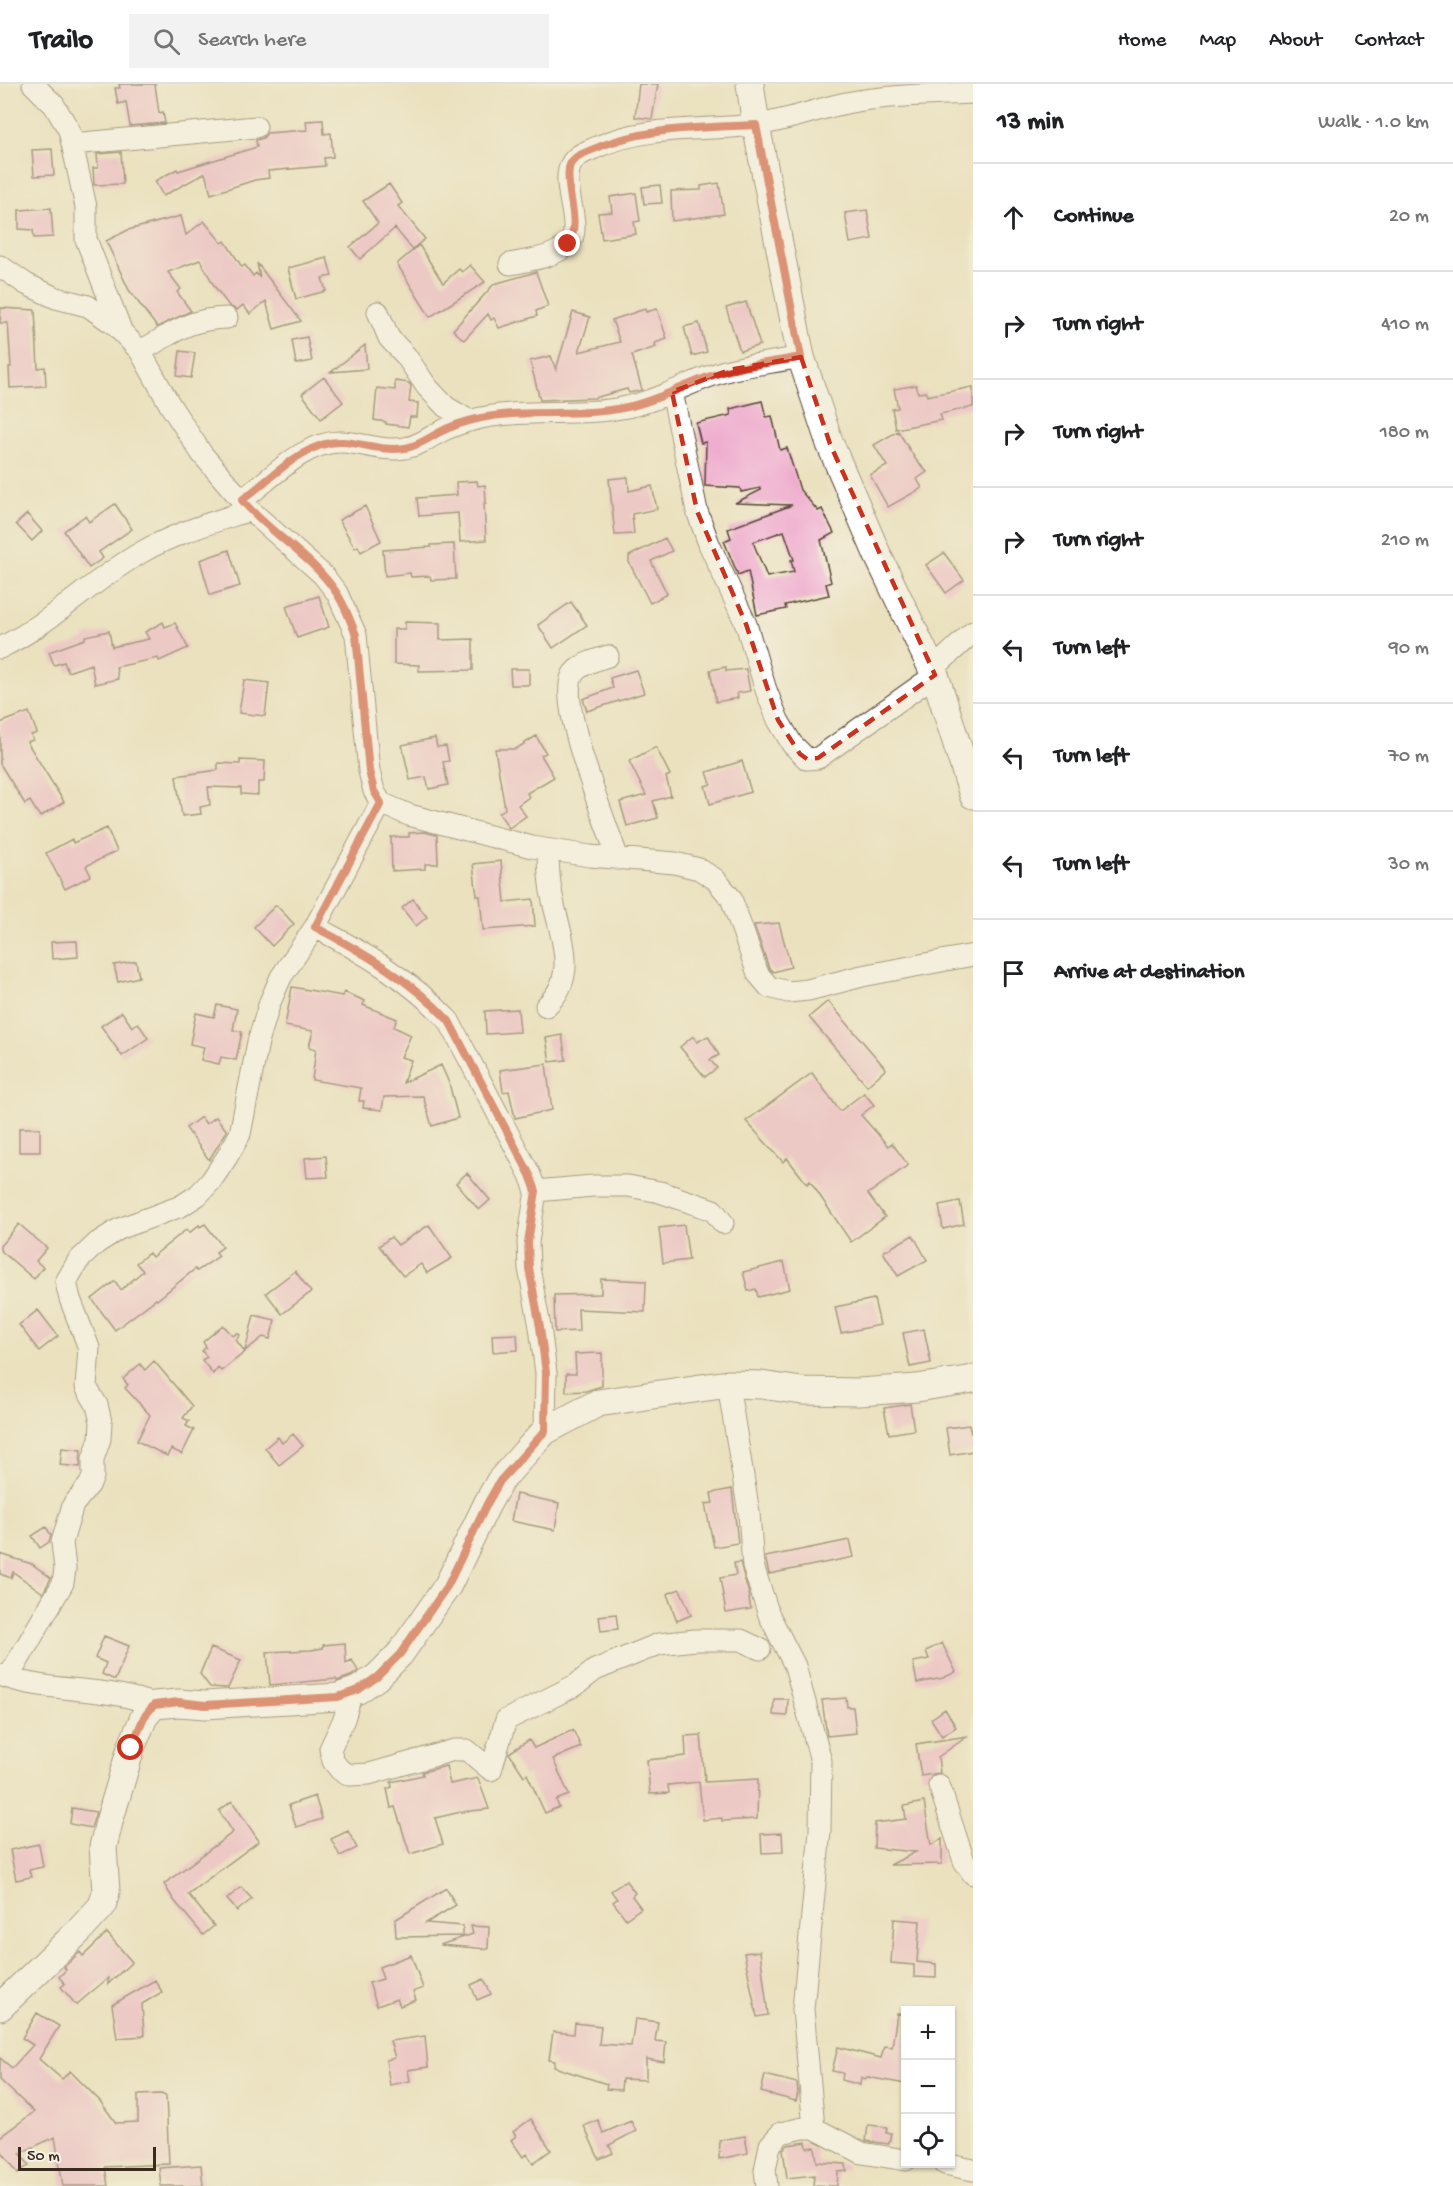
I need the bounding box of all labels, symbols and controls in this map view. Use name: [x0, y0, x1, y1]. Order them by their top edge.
search box: [129, 14, 549, 68]
text: Trailo: [30, 25, 93, 58]
icon: search: [150, 25, 183, 58]
text: Search here: [198, 28, 306, 54]
text: Home: [1118, 29, 1166, 54]
text: Map: [1199, 29, 1236, 54]
text: About: [1269, 29, 1322, 54]
text: Contact: [1355, 29, 1423, 54]
text: 13 min: [997, 108, 1064, 139]
text: Walk · 1.0 km: [1318, 112, 1429, 135]
icon: ahead: [997, 201, 1030, 234]
text: Continue: [1054, 204, 1134, 230]
text: 20 m: [1389, 206, 1429, 229]
route end: [554, 230, 580, 256]
icon: right: [997, 309, 1030, 342]
text: Turn right: [1054, 312, 1142, 338]
text: 410 m: [1381, 314, 1429, 337]
icon: right: [997, 417, 1030, 450]
text: Turn right: [1054, 420, 1142, 446]
text: 180 m: [1380, 422, 1429, 445]
icon: right: [997, 525, 1030, 558]
text: Turn right: [1054, 528, 1142, 554]
text: 210 m: [1381, 530, 1429, 553]
icon: left: [997, 633, 1030, 666]
text: Turn left: [1054, 636, 1128, 662]
text: 90 m: [1389, 638, 1429, 661]
icon: left: [997, 741, 1030, 774]
text: Turn left: [1054, 744, 1128, 770]
text: 70 m: [1388, 746, 1429, 769]
icon: left: [997, 849, 1030, 882]
text: Turn left: [1054, 852, 1128, 878]
text: 30 m: [1388, 854, 1429, 877]
icon: arrive: [997, 957, 1030, 990]
text: Arrive at destination: [1054, 960, 1244, 986]
route start: [117, 1734, 143, 1760]
map controls: [901, 2006, 955, 2168]
button: +: [901, 2006, 955, 2060]
button: −: [901, 2060, 955, 2114]
button: locate: [901, 2114, 955, 2168]
scale bar: [18, 2144, 156, 2172]
text: 50 m: [27, 2148, 60, 2167]

